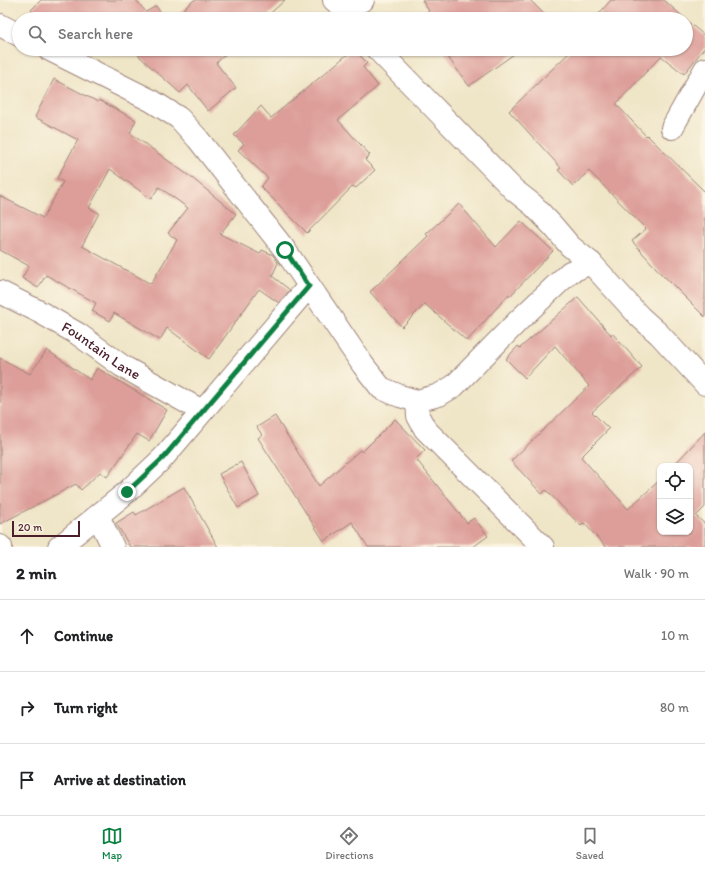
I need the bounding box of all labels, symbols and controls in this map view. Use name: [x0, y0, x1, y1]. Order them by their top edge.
search box: [12, 12, 693, 56]
icon: search: [26, 23, 48, 45]
text: Search here: [58, 25, 133, 43]
route start: [276, 241, 294, 259]
street label: Fountain Lane: [58, 318, 144, 383]
map controls: [657, 463, 693, 535]
button: locate: [657, 463, 693, 499]
route end: [118, 483, 136, 501]
button: layers: [657, 499, 693, 535]
scale bar: [12, 519, 80, 538]
text: 20 m: [18, 521, 42, 534]
text: 2 min: [16, 563, 56, 583]
text: Walk · 90 m: [624, 566, 689, 581]
icon: ahead: [16, 625, 38, 647]
text: Continue: [54, 627, 113, 645]
text: 10 m: [661, 628, 689, 643]
icon: right: [16, 697, 38, 719]
text: Turn right: [54, 699, 118, 717]
text: 80 m: [660, 700, 689, 715]
icon: arrive: [16, 769, 38, 791]
text: Arrive at destination: [54, 771, 186, 789]
tab: Map: [101, 825, 123, 862]
tab: Directions: [325, 825, 374, 862]
tab: Saved: [576, 825, 604, 862]

